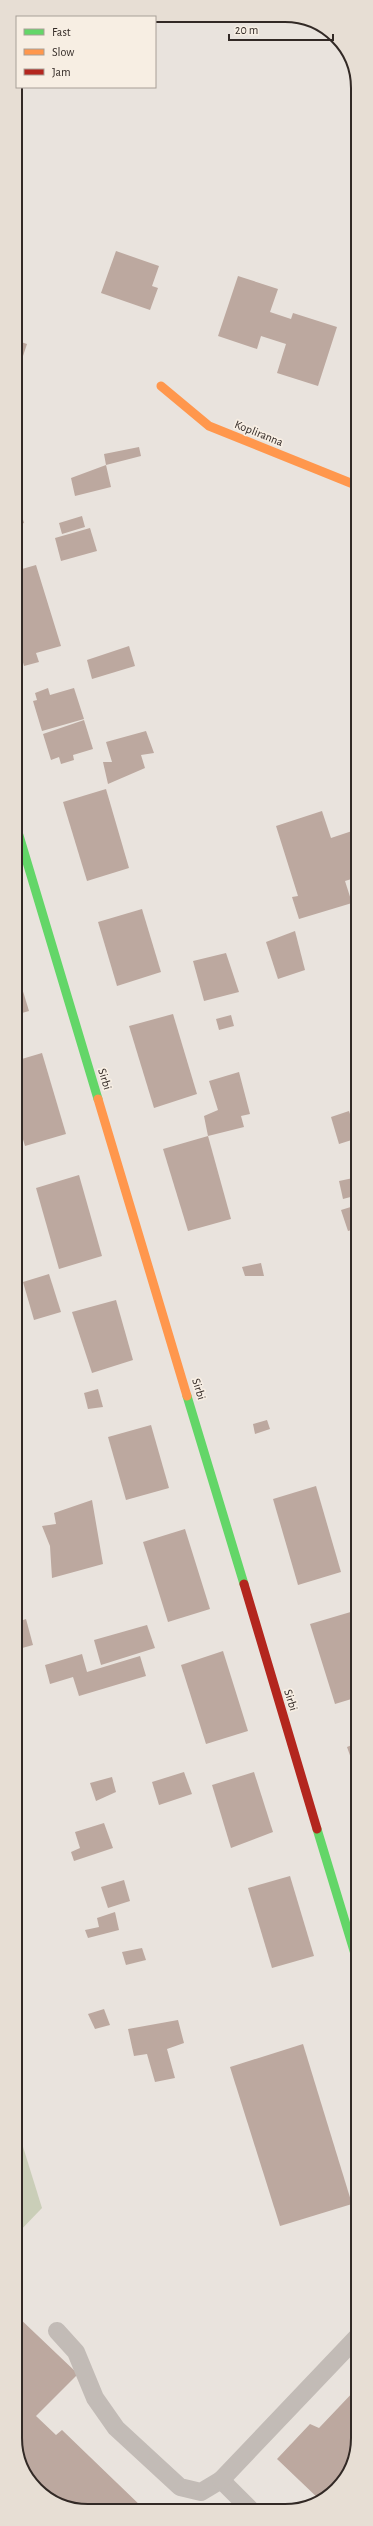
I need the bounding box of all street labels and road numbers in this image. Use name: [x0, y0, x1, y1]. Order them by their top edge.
street label: Kopliranna: [233, 418, 285, 448]
street label: Sirbi: [96, 1067, 114, 1091]
street label: Sirbi: [190, 1377, 208, 1401]
street label: Sirbi: [282, 1688, 300, 1712]

